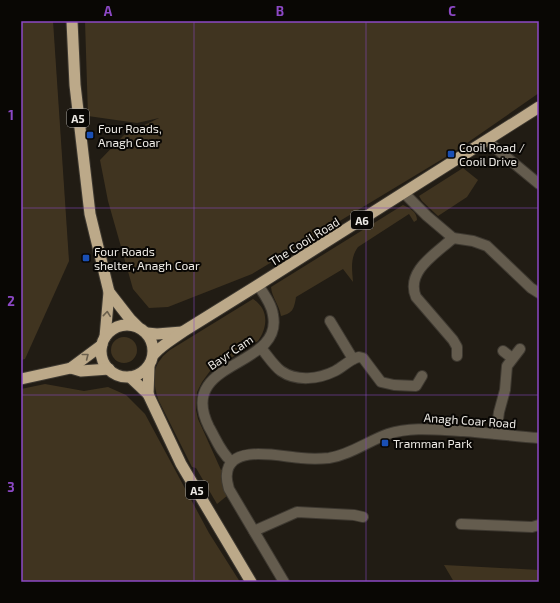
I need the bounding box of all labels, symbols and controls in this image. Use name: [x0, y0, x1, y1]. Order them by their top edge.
text: A: [104, 3, 113, 19]
text: B: [276, 3, 284, 19]
text: C: [448, 3, 456, 19]
text: 1: [8, 107, 14, 123]
road number: A5: [67, 109, 89, 127]
place label: Four Roads, Anagh Coar: [98, 121, 162, 149]
marker: Four Roads, Anagh Coar: [85, 130, 95, 140]
place label: Cooil Road / Cooil Drive: [459, 140, 525, 168]
marker: Cooil Road / Cooil Drive: [446, 149, 456, 159]
road number: A6: [351, 211, 373, 229]
street label: The Cooil Road: [266, 214, 342, 268]
place label: Four Roads shelter, Anagh Coar: [94, 244, 200, 272]
marker: Four Roads shelter, Anagh Coar: [81, 253, 91, 263]
text: 2: [7, 293, 15, 309]
one-way arrow: [102, 311, 111, 317]
street label: Bayr Cam: [205, 332, 255, 372]
one-way arrow: [82, 354, 89, 361]
street label: Anagh Coar Road: [423, 410, 517, 430]
place label: Tramman Park: [393, 436, 472, 450]
marker: Tramman Park: [380, 438, 390, 448]
text: 3: [7, 479, 15, 495]
road number: A5: [186, 481, 208, 499]

